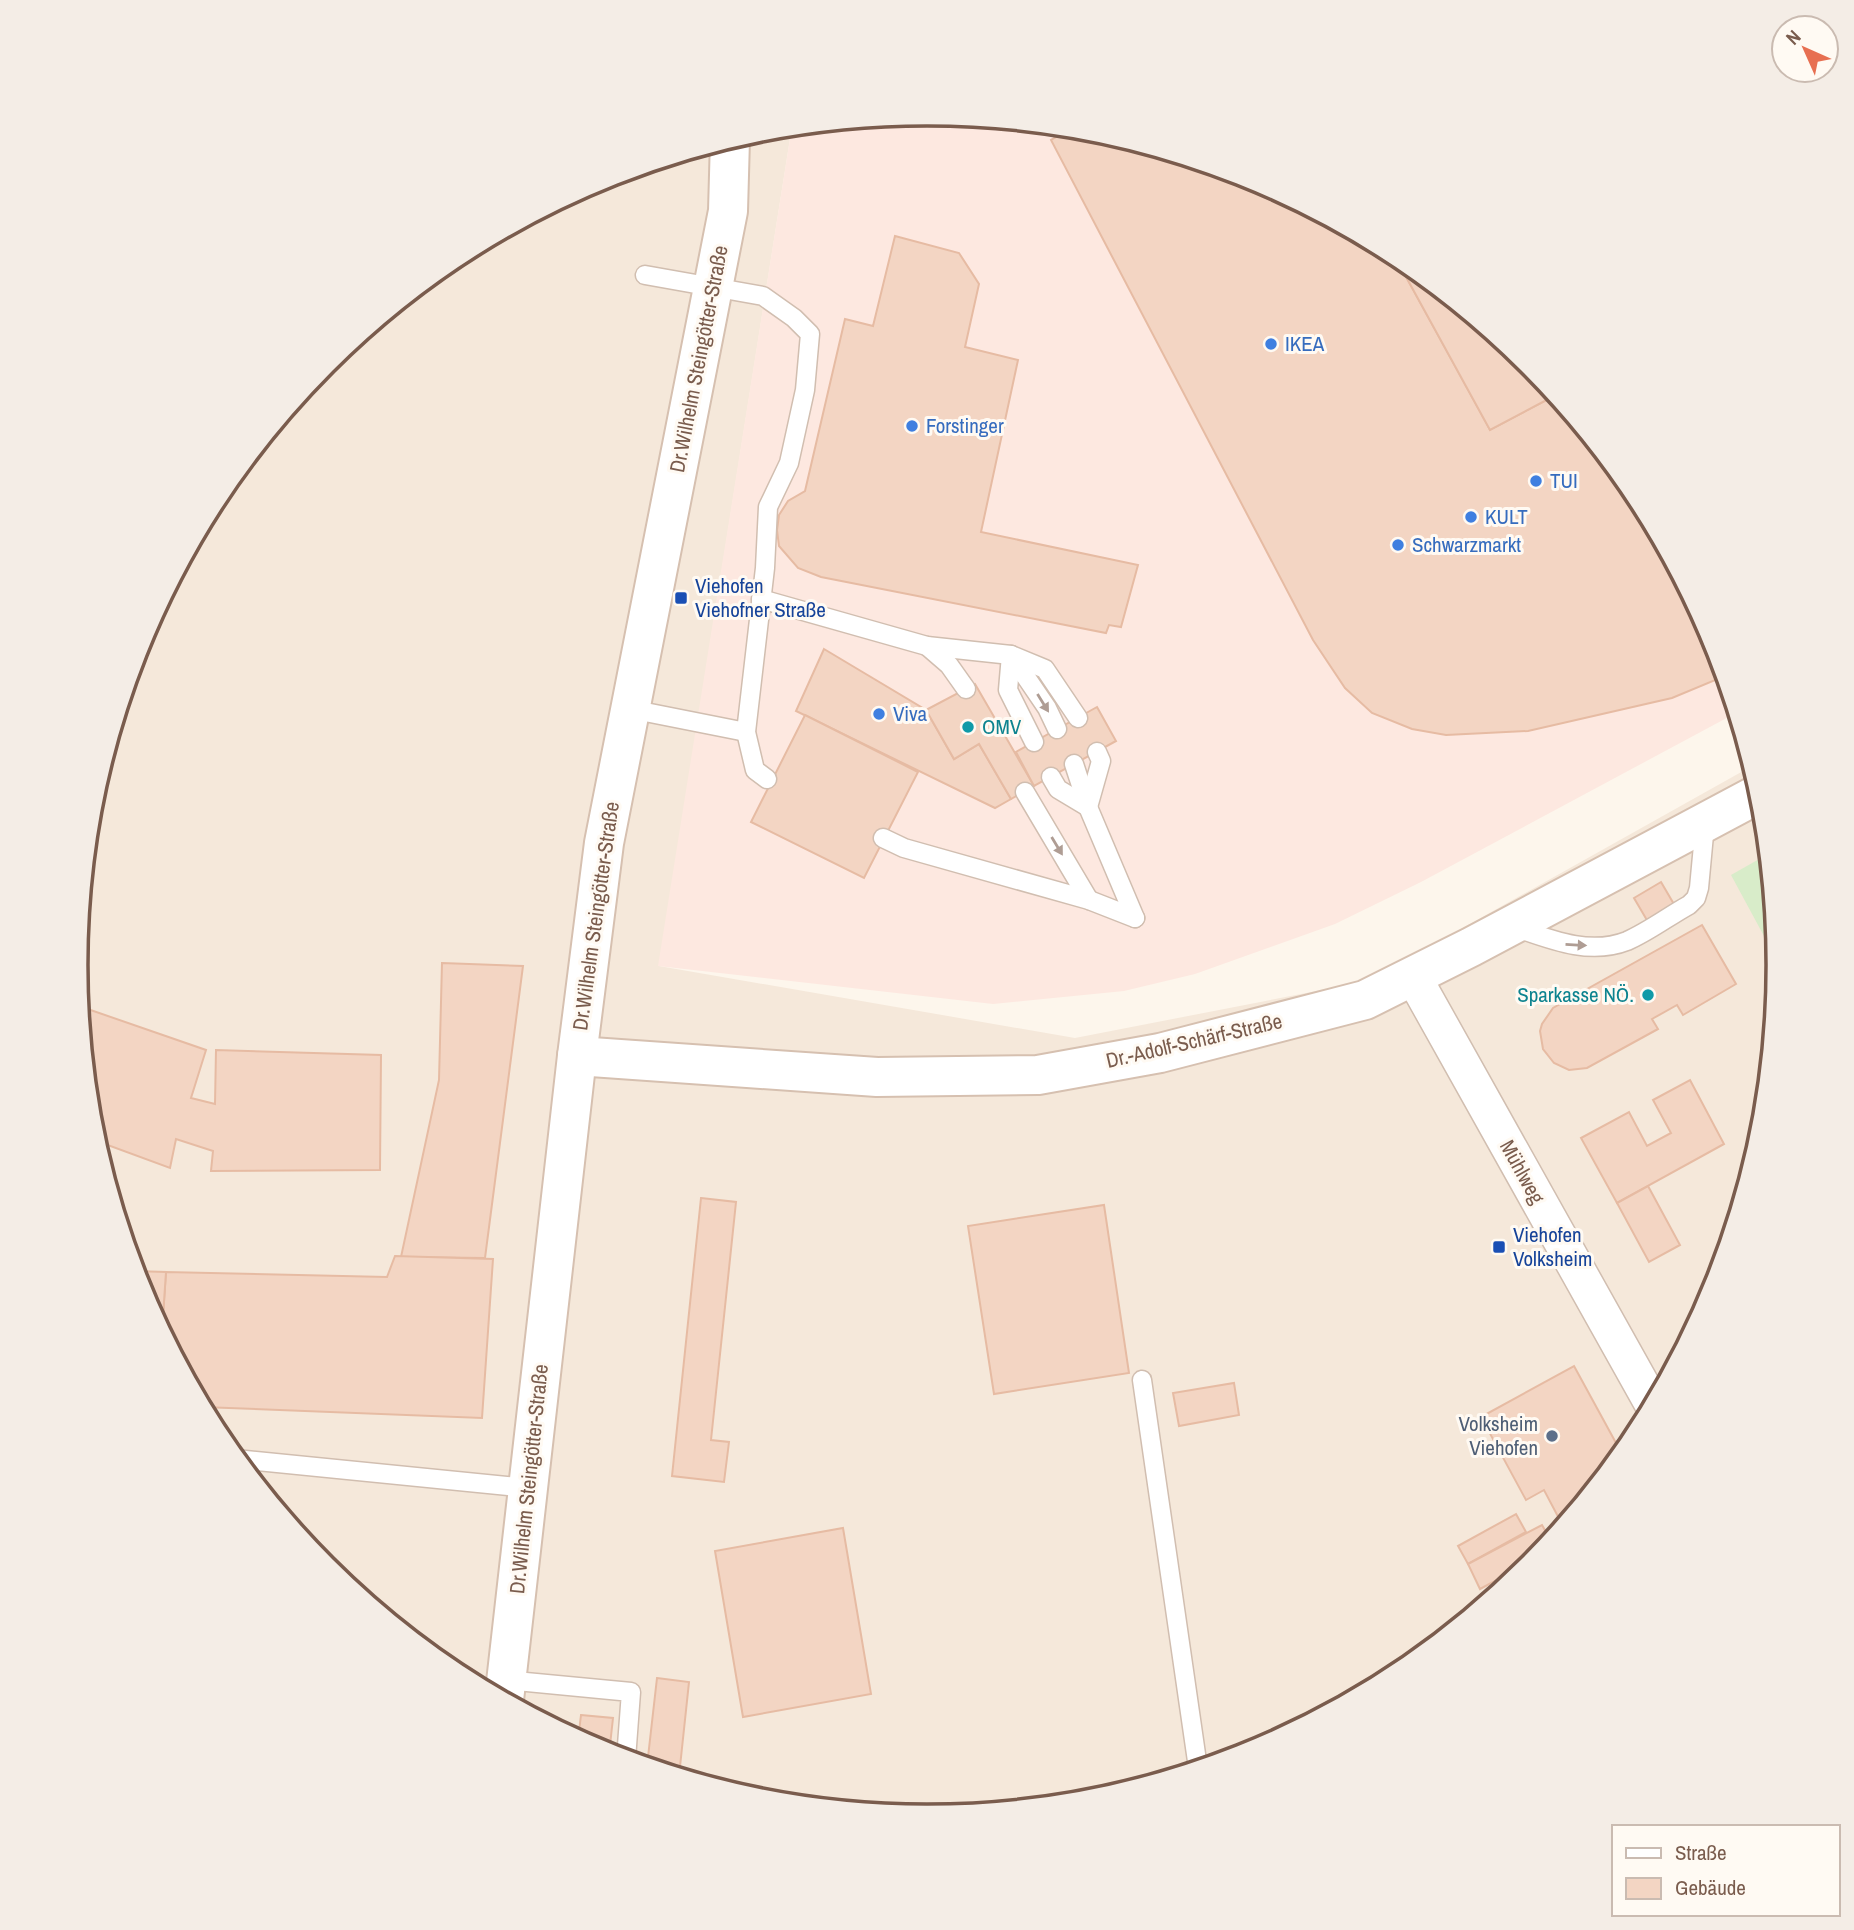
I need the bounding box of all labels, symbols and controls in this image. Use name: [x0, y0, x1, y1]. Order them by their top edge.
north arrow: [1770, 14, 1840, 84]
text: N: [1780, 24, 1806, 50]
street label: Dr.Wilhelm Steingötter-Straße: [662, 243, 735, 475]
place label: IKEA: [1285, 329, 1325, 358]
marker: IKEA: [1263, 336, 1279, 352]
place label: Forstinger: [926, 411, 1004, 440]
marker: Forstinger: [904, 418, 920, 434]
place label: TUI: [1550, 466, 1578, 495]
marker: TUI: [1528, 473, 1544, 489]
place label: KULT: [1485, 502, 1528, 531]
marker: KULT: [1463, 509, 1479, 525]
place label: Schwarzmarkt: [1412, 530, 1521, 559]
marker: Schwarzmarkt: [1390, 537, 1406, 553]
place label: Viehofen Viehofner Straße: [695, 571, 826, 624]
marker: Viehofen Viehofner Straße: [673, 590, 689, 606]
one-way arrow: [1036, 693, 1049, 712]
place label: Viva: [893, 699, 928, 728]
marker: Viva: [871, 706, 887, 722]
place label: OMV: [982, 712, 1022, 741]
marker: OMV: [960, 719, 976, 735]
street label: Dr.Wilhelm Steingötter-Straße: [565, 800, 626, 1032]
one-way arrow: [1051, 836, 1063, 855]
one-way arrow: [1565, 939, 1587, 950]
place label: Sparkasse NÖ.: [1517, 980, 1634, 1009]
marker: Sparkasse NÖ.: [1640, 987, 1656, 1003]
street label: Dr.-Adolf-Schärf-Straße: [1103, 1006, 1285, 1075]
street label: Mühlweg: [1493, 1135, 1552, 1209]
place label: Viehofen Volksheim: [1513, 1220, 1592, 1273]
marker: Viehofen Volksheim: [1491, 1239, 1507, 1255]
street label: Dr.Wilhelm Steingötter-Straße: [502, 1363, 555, 1595]
place label: Volksheim Viehofen: [1459, 1409, 1538, 1462]
marker: Volksheim Viehofen: [1544, 1428, 1560, 1444]
legend: [1612, 1825, 1840, 1916]
text: Straße: [1675, 1838, 1727, 1867]
text: Gebäude: [1675, 1873, 1746, 1902]

